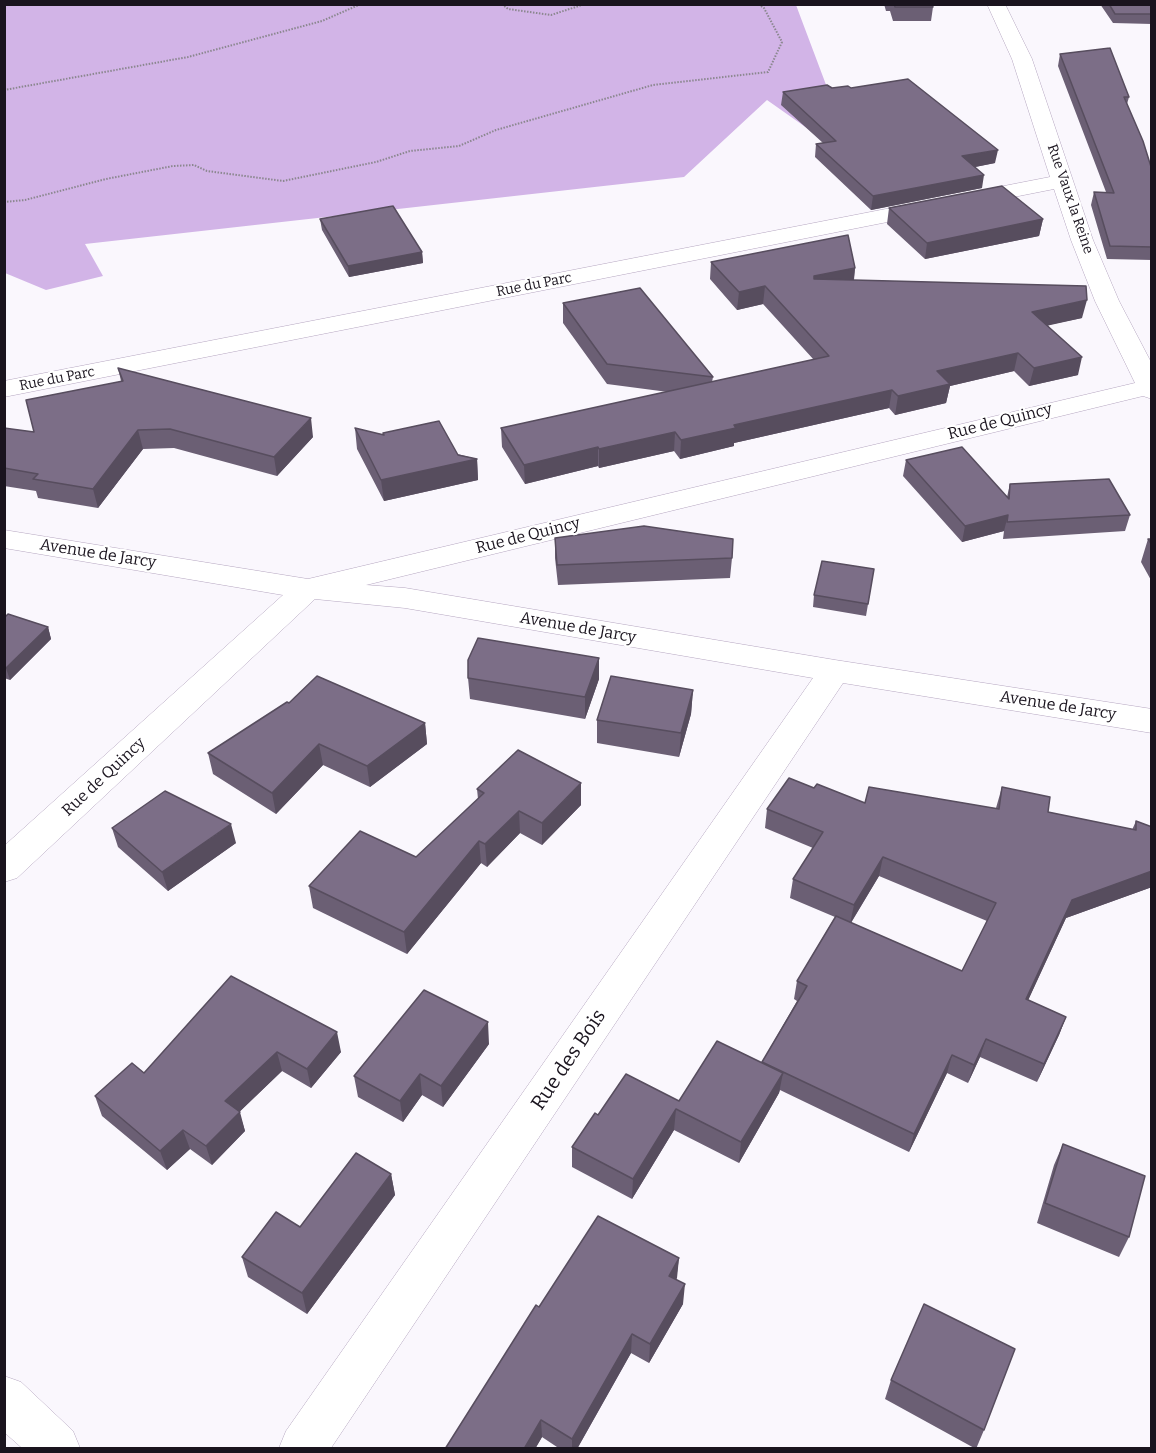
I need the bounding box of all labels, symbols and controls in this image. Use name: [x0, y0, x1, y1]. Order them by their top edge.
street label: Rue Vaux la Reine: [1043, 142, 1097, 256]
street label: Rue du Parc: [495, 269, 573, 301]
street label: Rue du Parc: [18, 363, 96, 395]
street label: Rue de Quincy: [946, 400, 1054, 444]
street label: Rue de Quincy: [474, 514, 582, 558]
street label: Avenue de Jarcy: [38, 535, 158, 573]
street label: Avenue de Jarcy: [518, 608, 638, 648]
street label: Avenue de Jarcy: [998, 687, 1118, 725]
street label: Rue de Quincy: [58, 734, 150, 820]
street label: Rue des Bois: [527, 1005, 611, 1115]

